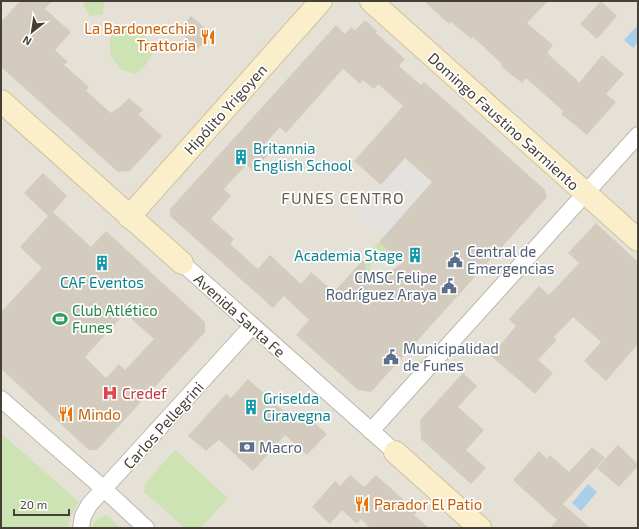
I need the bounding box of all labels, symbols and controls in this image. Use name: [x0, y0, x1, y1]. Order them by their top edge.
north arrow: [12, 12, 52, 52]
place label: La Bardonecchia Trattoria: [84, 19, 196, 54]
restaurant icon: La Bardonecchia Trattoria: [199, 28, 217, 46]
text: N: [20, 33, 33, 49]
street label: Domingo Faustino Sarmiento: [425, 48, 583, 194]
street label: Hipólito Yrigoyen: [180, 60, 270, 158]
place label: Britannia English School: [253, 139, 353, 174]
building icon: Britannia English School: [232, 148, 250, 166]
district label: FUNES CENTRO: [281, 188, 405, 207]
place label: Central de Emergencias: [467, 242, 555, 277]
place label: Academia Stage: [294, 246, 403, 264]
building icon: Academia Stage: [406, 246, 424, 264]
public building icon: Central de Emergencias: [446, 251, 464, 269]
building icon: CAF Eventos: [93, 254, 111, 272]
place label: CMSC Felipe Rodríguez Araya: [326, 268, 437, 303]
street label: Avenida Santa Fe: [191, 269, 289, 361]
place label: CAF Eventos: [60, 273, 144, 291]
public building icon: CMSC Felipe Rodríguez Araya: [440, 277, 458, 295]
place label: Club Atlético Funes: [72, 301, 158, 336]
sports icon: Club Atlético Funes: [51, 310, 69, 328]
place label: Municipalidad de Funes: [403, 339, 499, 374]
public building icon: Municipalidad de Funes: [382, 348, 400, 366]
street label: Carlos Pellegrini: [119, 378, 207, 472]
hospital icon: Credef: [101, 384, 119, 402]
place label: Credef: [122, 384, 167, 402]
place label: Griselda Ciravegna: [263, 389, 331, 424]
building icon: Griselda Ciravegna: [242, 398, 260, 416]
restaurant icon: Mindo: [57, 405, 75, 423]
place label: Mindo: [78, 405, 121, 423]
bank icon: Macro: [238, 438, 256, 456]
place label: Macro: [259, 438, 302, 456]
scale bar: [14, 491, 69, 517]
restaurant icon: Parador El Patio: [353, 495, 371, 513]
place label: Parador El Patio: [374, 495, 482, 513]
text: 20 m: [20, 497, 47, 511]

